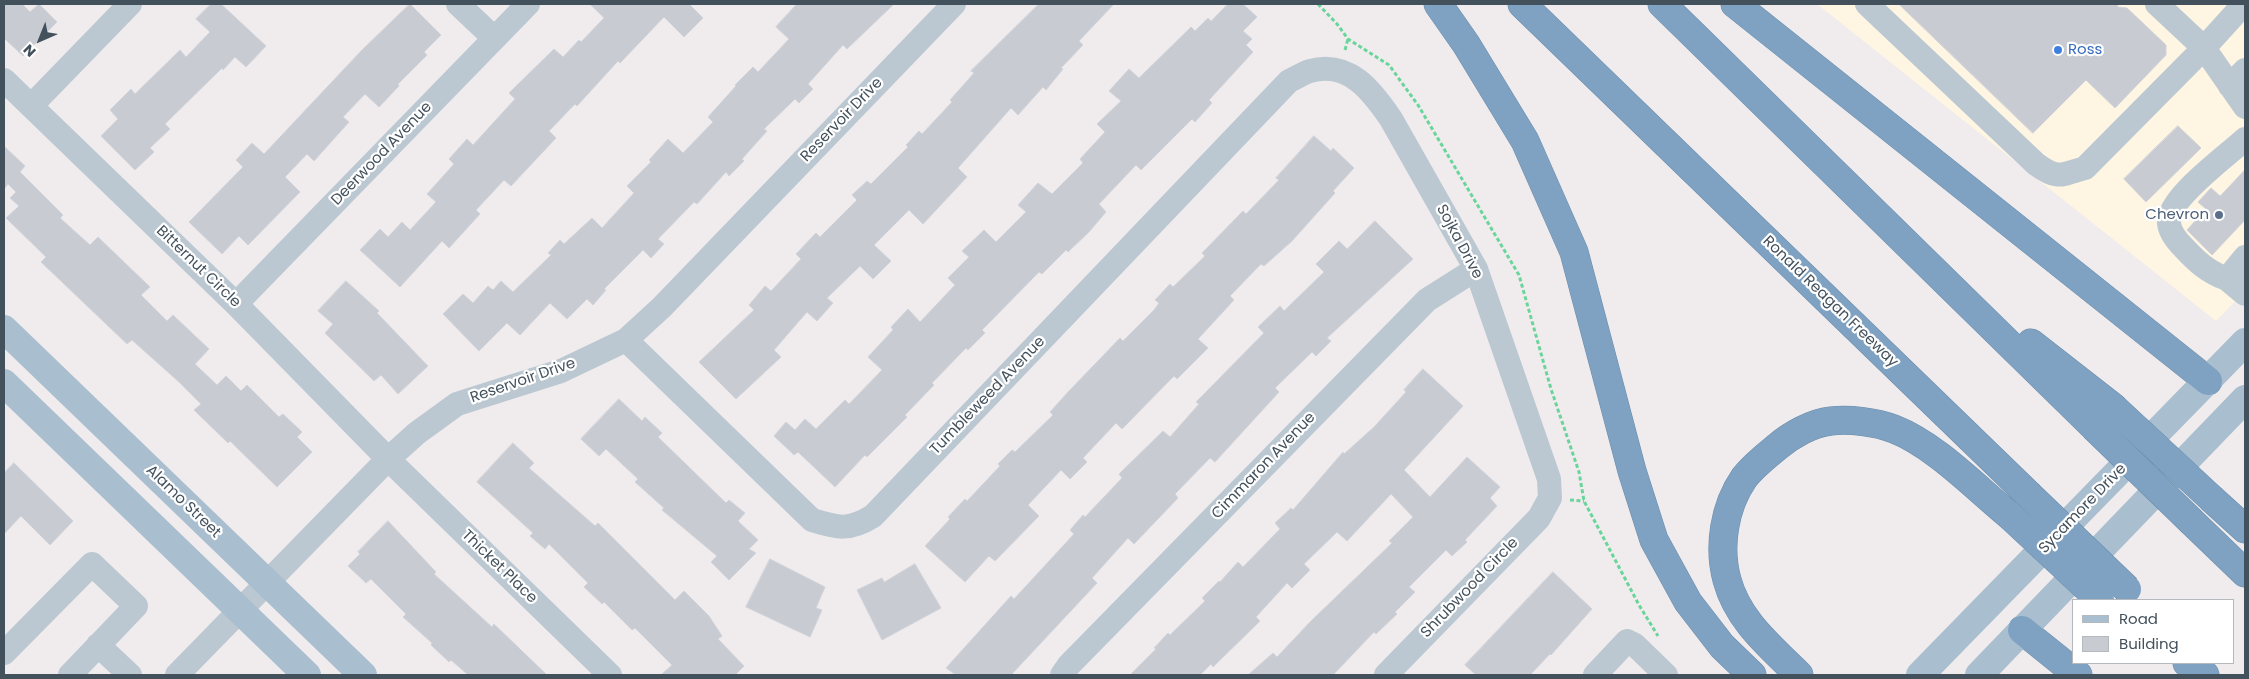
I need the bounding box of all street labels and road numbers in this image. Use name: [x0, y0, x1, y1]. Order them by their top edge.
street label: Reservoir Drive: [797, 74, 887, 166]
street label: Deerwood Avenue: [328, 99, 436, 209]
street label: Sojka Drive: [1432, 202, 1486, 282]
street label: Bitternut Circle: [152, 222, 244, 312]
street label: Ronald Reagan Freeway: [1759, 233, 1901, 371]
street label: Tumbleweed Avenue: [927, 333, 1049, 459]
street label: Reservoir Drive: [468, 355, 578, 407]
street label: Cimmaron Avenue: [1208, 409, 1320, 523]
street label: Sycamore Drive: [2036, 460, 2130, 558]
street label: Alamo Street: [142, 462, 224, 542]
street label: Thicket Place: [458, 527, 540, 607]
street label: Shrubwood Circle: [1418, 534, 1522, 642]

